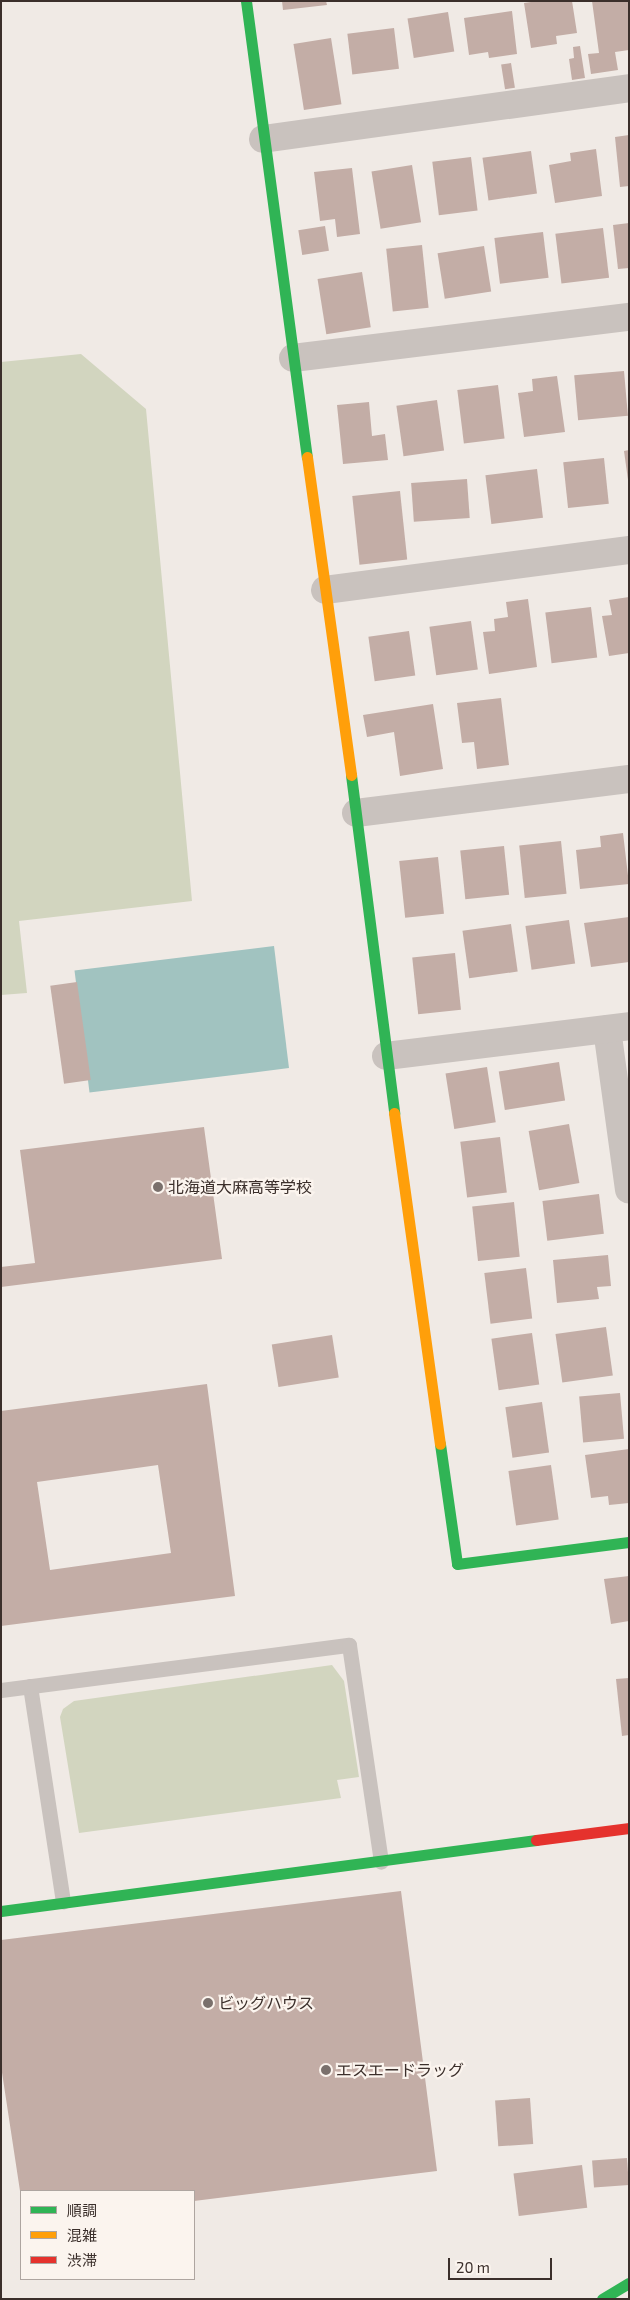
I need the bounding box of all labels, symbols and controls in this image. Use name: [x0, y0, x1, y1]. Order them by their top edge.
place label: 北海道大麻高等学校: [168, 1177, 312, 1197]
marker: 北海道大麻高等学校: [152, 1181, 164, 1193]
place label: ビッグハウス: [218, 1993, 314, 2013]
marker: ビッグハウス: [202, 1997, 214, 2009]
place label: エスエードラッグ: [336, 2060, 464, 2080]
marker: エスエードラッグ: [320, 2064, 332, 2076]
legend: [20, 2190, 195, 2280]
text: 順調: [67, 2201, 97, 2219]
text: 混雑: [67, 2226, 97, 2244]
scale bar: [450, 2248, 554, 2280]
text: 渋滞: [67, 2251, 97, 2269]
text: 20 m: [456, 2258, 490, 2276]

